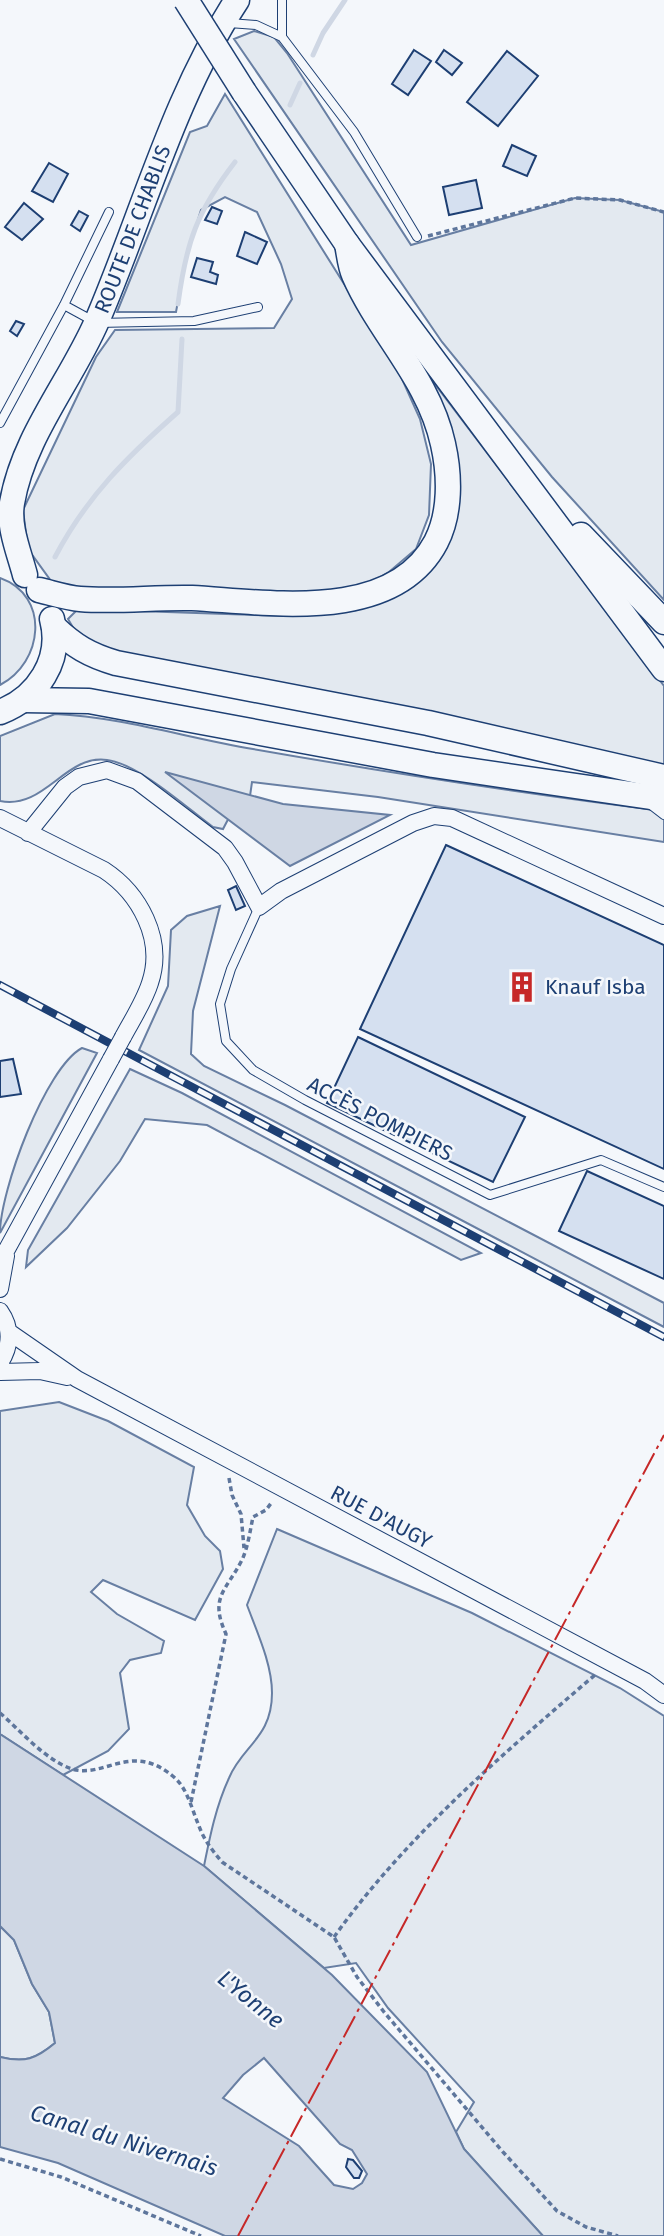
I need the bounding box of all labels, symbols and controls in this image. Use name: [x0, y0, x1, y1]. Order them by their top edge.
street label: ROUTE DE CHABLIS: [89, 141, 177, 317]
building icon: Knauf Isba: [505, 970, 539, 1004]
place label: Knauf Isba: [545, 974, 646, 1000]
street label: ACCÈS POMPIERS: [303, 1071, 457, 1167]
street label: RUE D'AUGY: [326, 1480, 436, 1555]
water label: L'Yonne: [212, 1964, 290, 2034]
water label: Canal du Nivernais: [27, 2098, 221, 2182]

